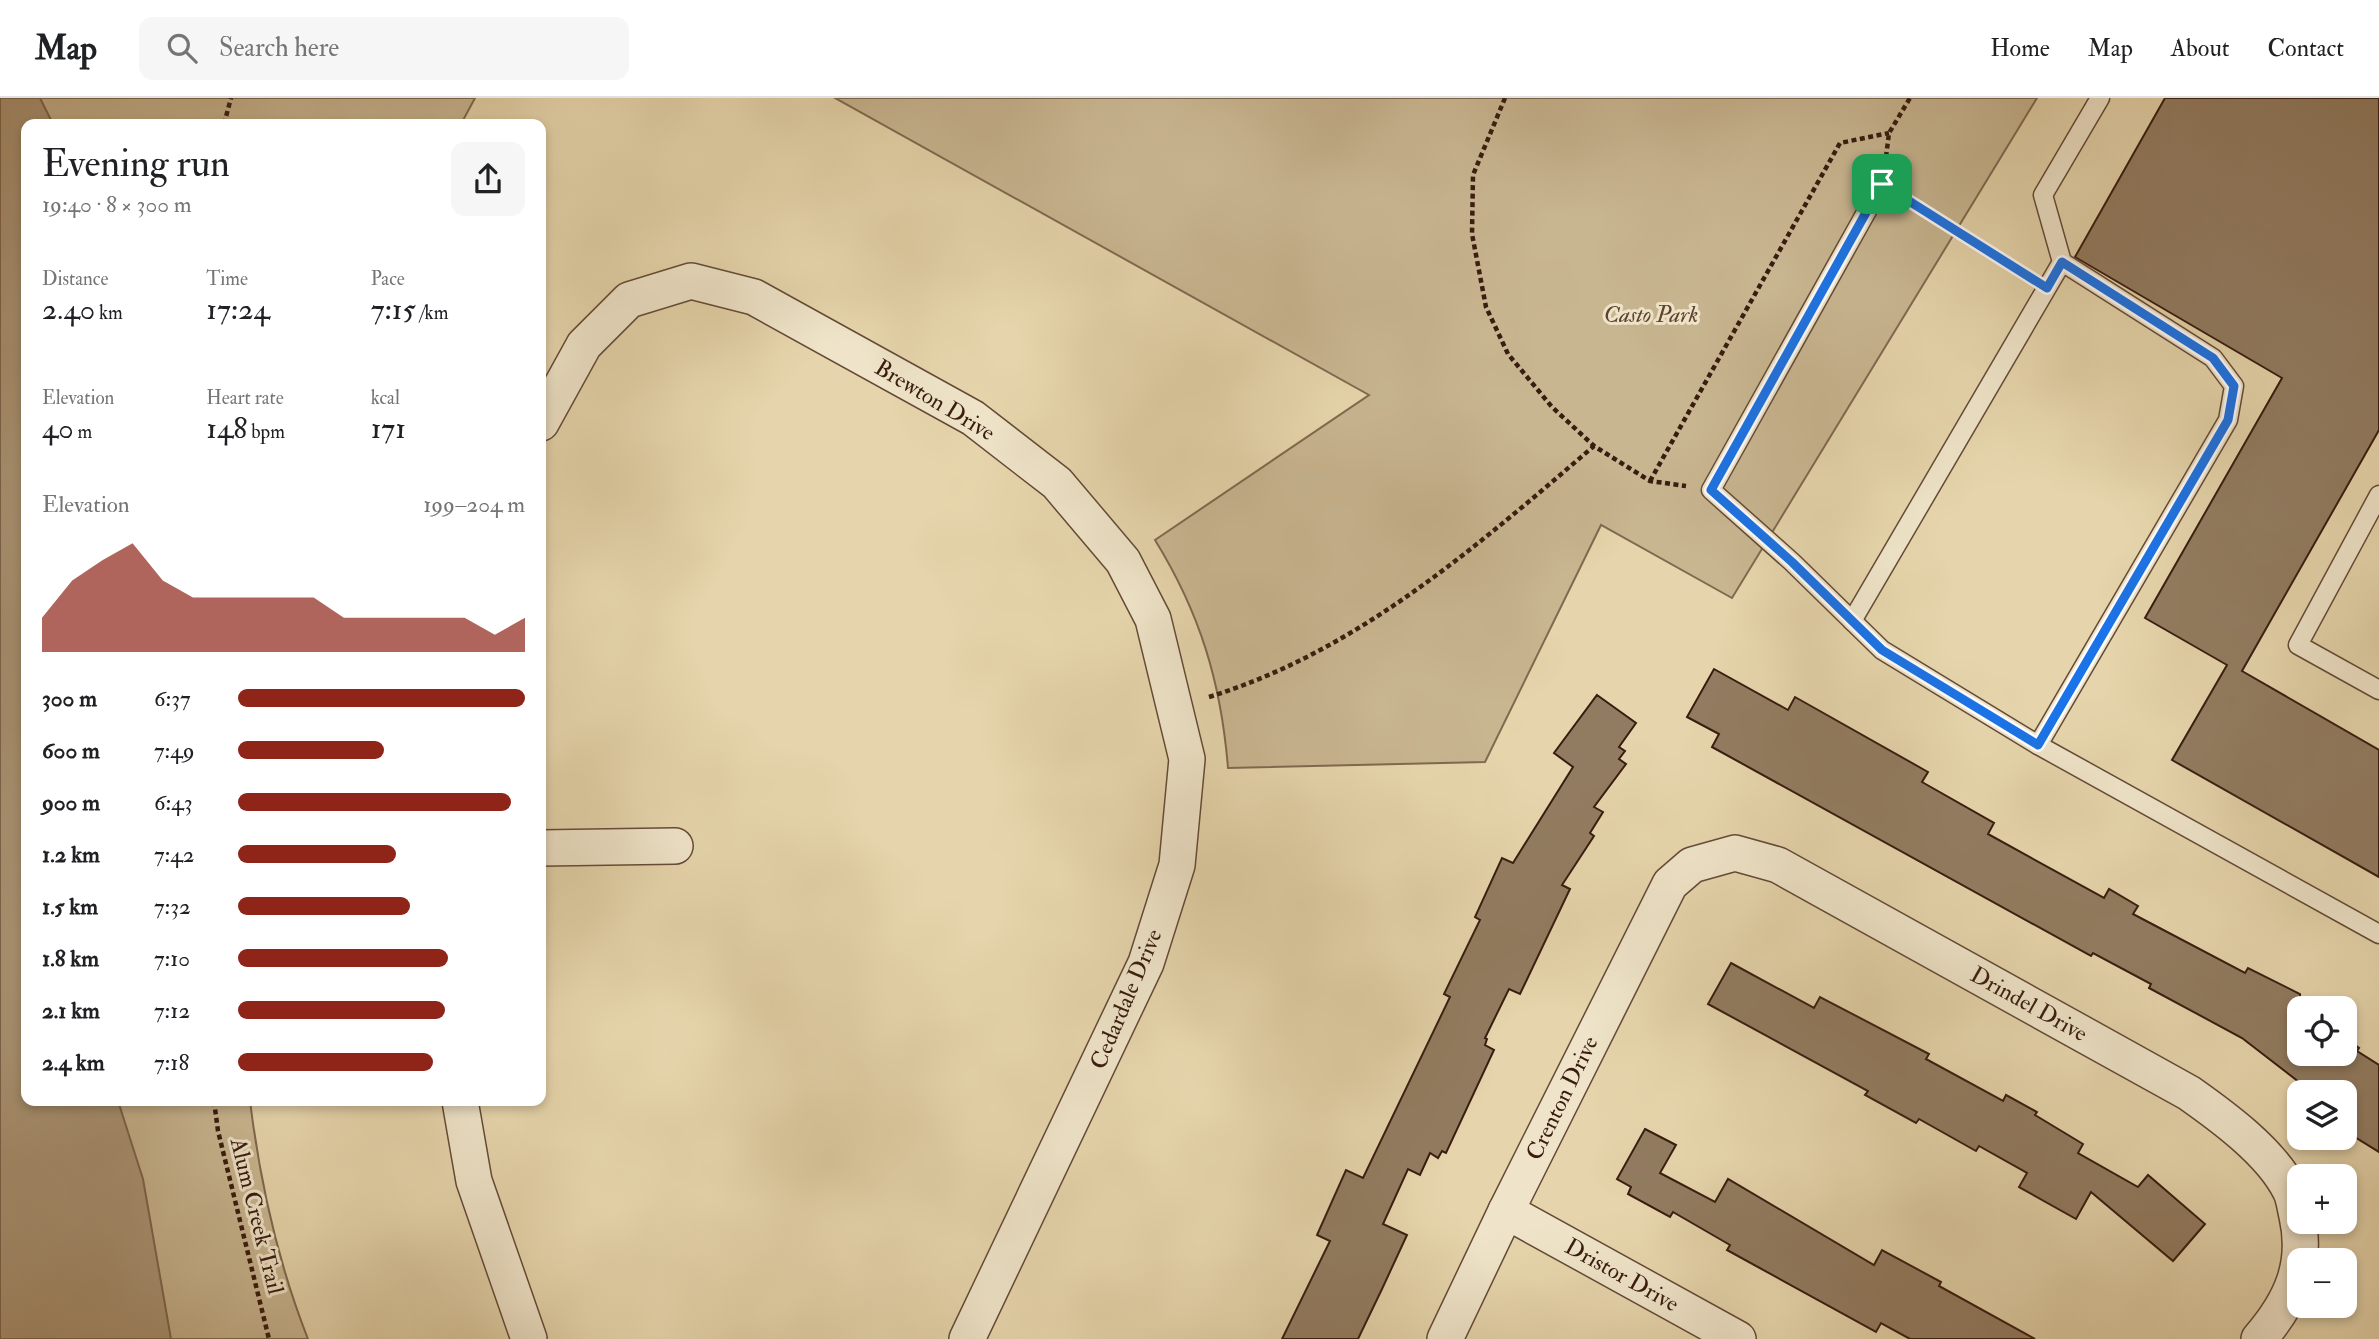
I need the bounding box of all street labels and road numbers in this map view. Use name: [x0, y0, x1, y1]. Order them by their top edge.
street label: Brewton Drive: [870, 353, 1001, 447]
street label: Cedardale Drive: [1083, 924, 1169, 1073]
street label: Drindel Drive: [1965, 960, 2093, 1048]
street label: Crenton Drive: [1520, 1031, 1605, 1165]
street label: Alum Creek Trail: [223, 1134, 290, 1297]
street label: Dristor Drive: [1560, 1232, 1684, 1318]

